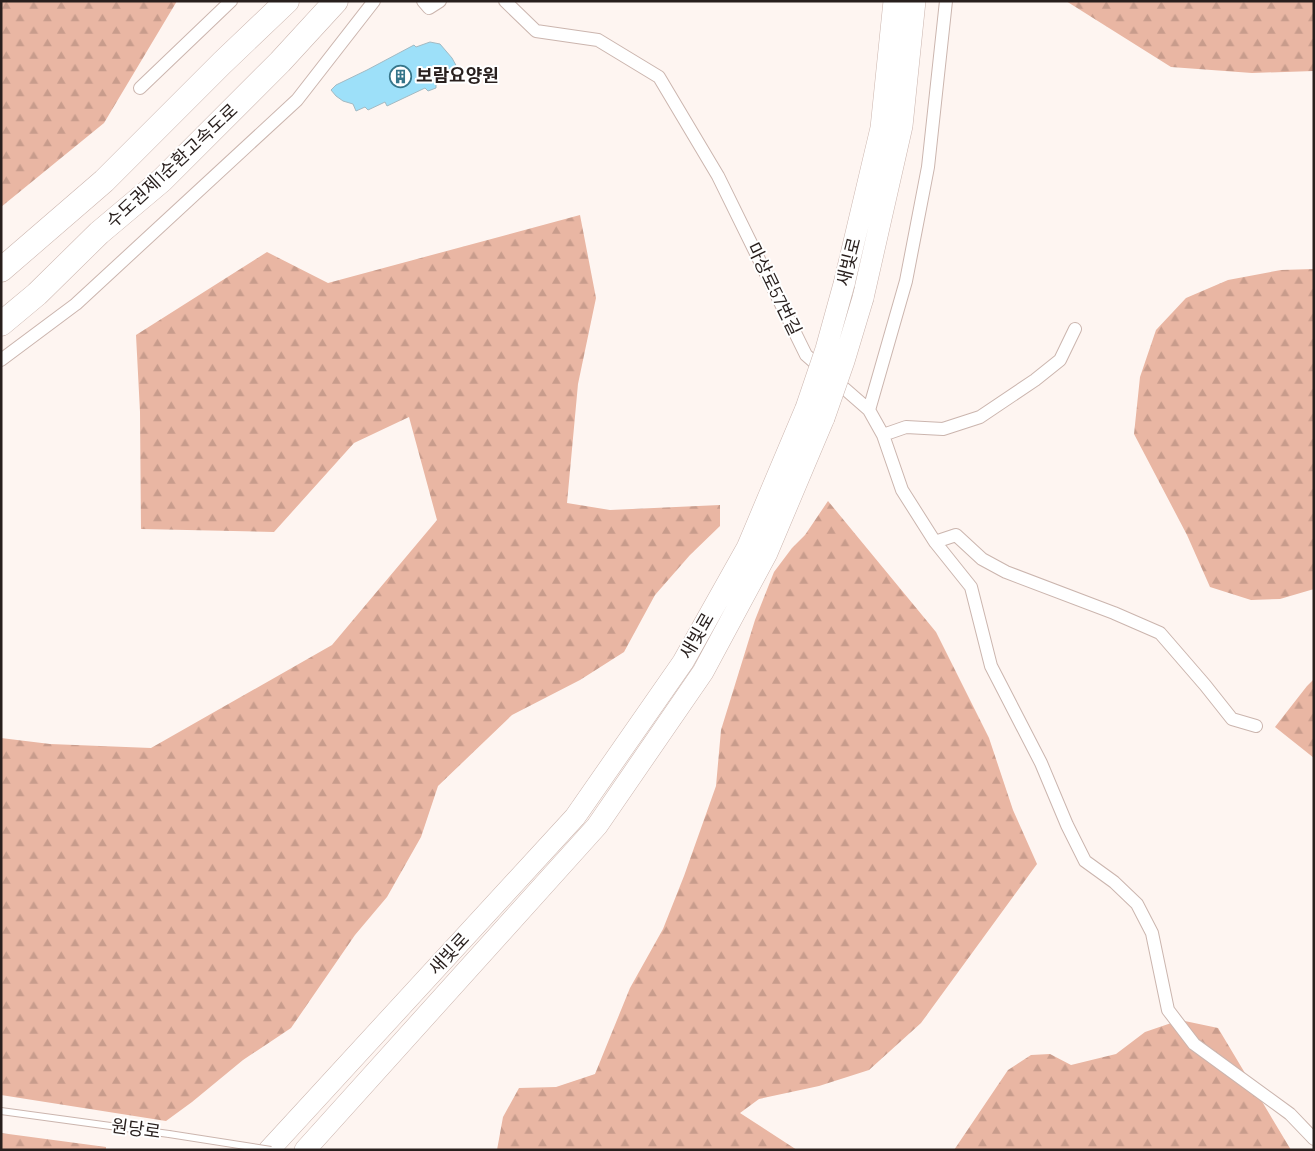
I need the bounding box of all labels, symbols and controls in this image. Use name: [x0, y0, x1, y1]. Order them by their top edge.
building icon: 보람요양원: [388, 64, 412, 88]
place label: 보람요양원: [416, 64, 499, 86]
street label: 수도권제1순환고속도로: [101, 99, 242, 232]
street label: 새빛로: [831, 235, 865, 289]
street label: 마상로57번길: [743, 239, 807, 339]
street label: 새빛로: [674, 608, 718, 663]
street label: 새빛로: [423, 928, 473, 979]
street label: 원당로: [110, 1114, 162, 1142]

